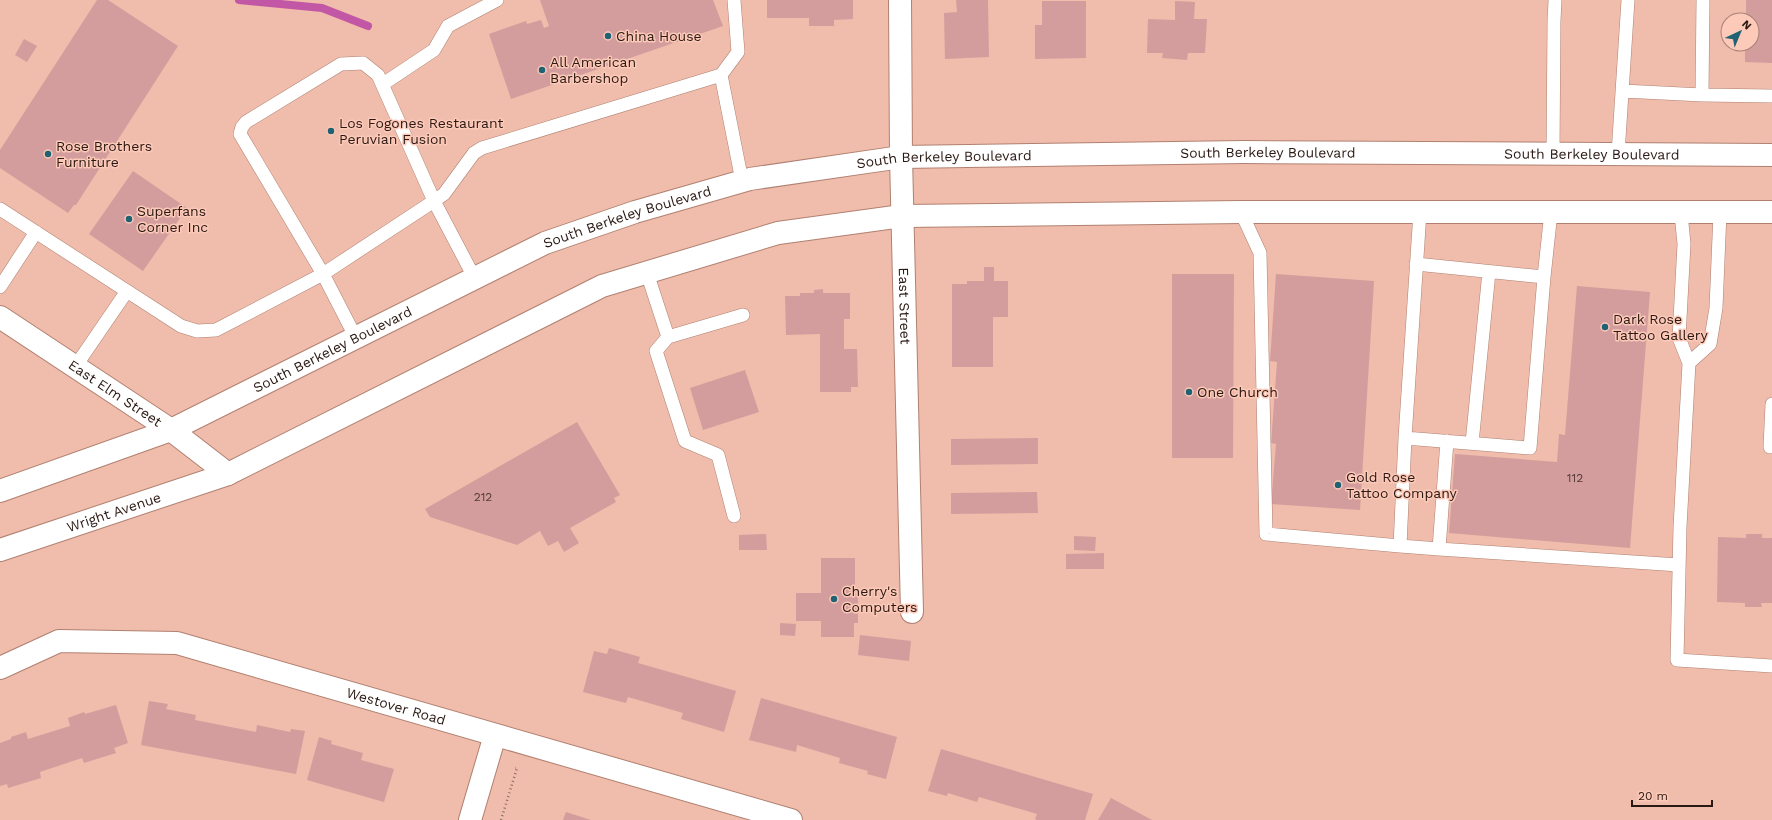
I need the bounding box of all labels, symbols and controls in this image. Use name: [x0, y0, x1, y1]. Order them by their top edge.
north arrow: [1720, 12, 1760, 52]
text: N: [1739, 18, 1754, 33]
place label: China House: [616, 28, 702, 44]
marker: China House: [603, 31, 613, 41]
place label: All American Barbershop: [550, 54, 636, 86]
marker: All American Barbershop: [537, 65, 547, 75]
place label: Los Fogones Restaurant Peruvian Fusion: [339, 115, 504, 147]
marker: Los Fogones Restaurant Peruvian Fusion: [326, 126, 336, 136]
place label: Rose Brothers Furniture: [56, 138, 152, 170]
street label: South Berkeley Boulevard: [1180, 144, 1356, 161]
street label: South Berkeley Boulevard: [1504, 145, 1680, 162]
street label: South Berkeley Boulevard: [855, 147, 1032, 171]
marker: Rose Brothers Furniture: [43, 149, 53, 159]
street label: South Berkeley Boulevard: [541, 183, 713, 251]
place label: Superfans Corner Inc: [137, 203, 208, 235]
marker: Superfans Corner Inc: [124, 214, 134, 224]
street label: East Street: [896, 267, 914, 345]
street label: South Berkeley Boulevard: [250, 303, 414, 396]
place label: Dark Rose Tattoo Gallery: [1613, 311, 1709, 343]
marker: Dark Rose Tattoo Gallery: [1600, 322, 1610, 332]
street label: East Elm Street: [65, 357, 165, 430]
place label: One Church: [1197, 384, 1278, 400]
marker: One Church: [1184, 387, 1194, 397]
place label: Gold Rose Tattoo Company: [1346, 469, 1458, 501]
house number: 112: [1567, 471, 1583, 485]
marker: Gold Rose Tattoo Company: [1333, 480, 1343, 490]
street label: Wright Avenue: [65, 489, 163, 535]
house number: 212: [474, 490, 492, 504]
place label: Cherry's Computers: [842, 583, 918, 615]
marker: Cherry's Computers: [829, 594, 839, 604]
street label: Westover Road: [345, 684, 448, 728]
scale bar: [1632, 782, 1712, 808]
text: 20 m: [1638, 789, 1668, 803]

